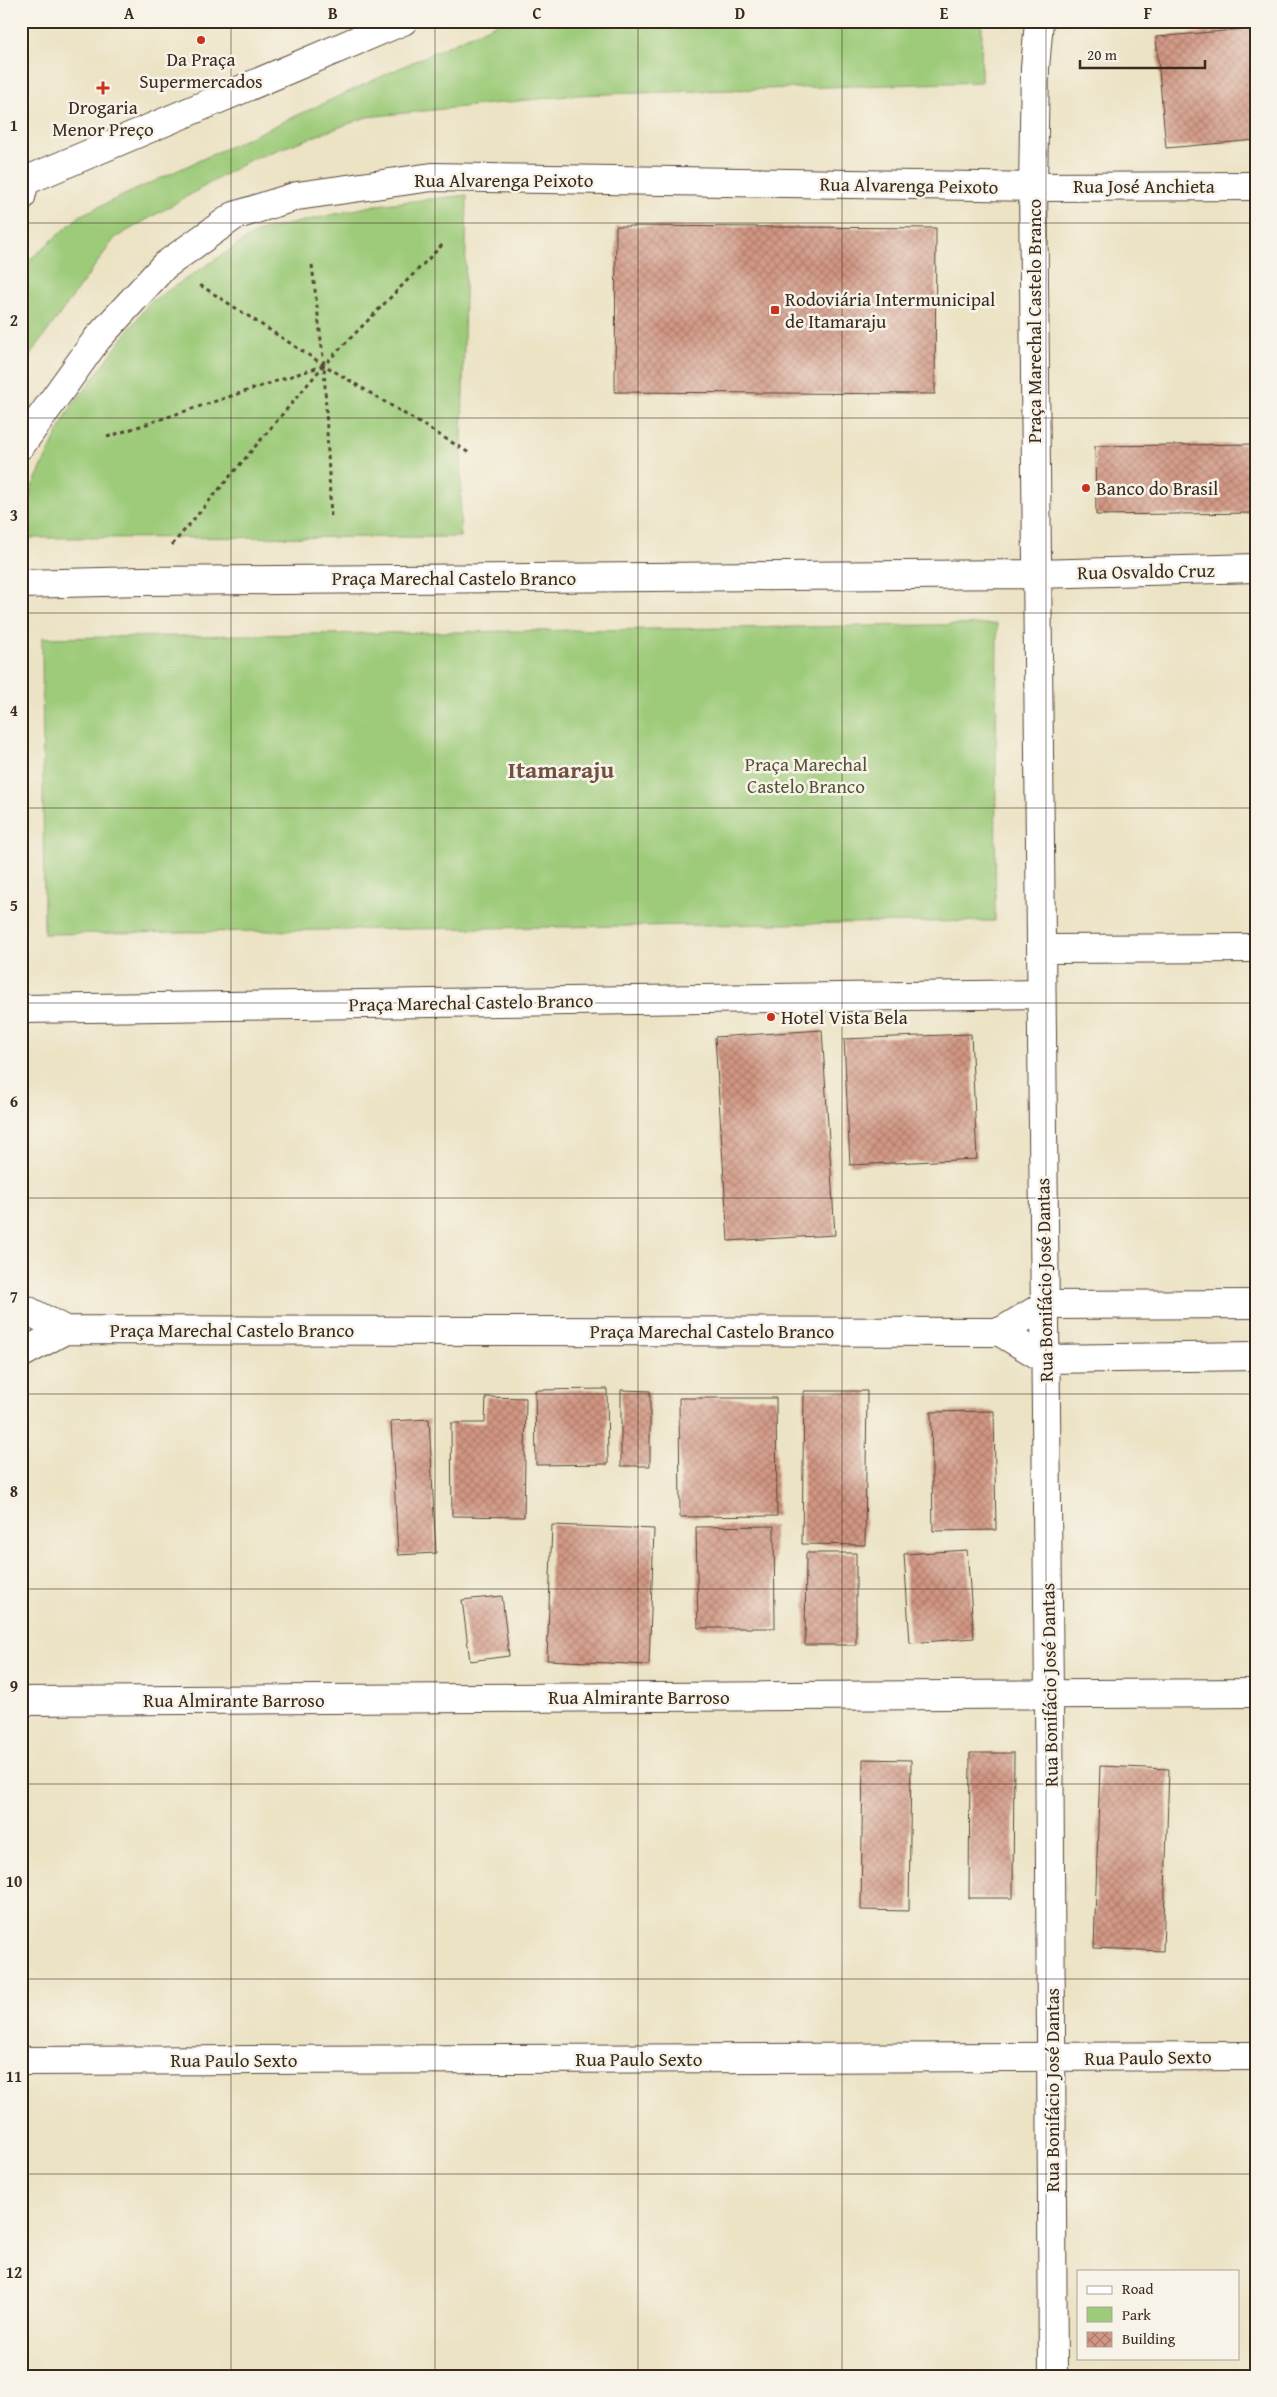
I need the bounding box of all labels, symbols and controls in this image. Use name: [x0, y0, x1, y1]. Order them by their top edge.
text: A: [124, 1, 135, 25]
text: B: [328, 1, 338, 25]
text: C: [532, 1, 542, 25]
text: D: [735, 1, 745, 25]
text: E: [940, 1, 949, 25]
text: F: [1144, 1, 1152, 25]
marker: Da Praça Supermercados: [195, 34, 207, 46]
scale bar: [1080, 38, 1204, 70]
text: 20 m: [1087, 44, 1118, 65]
place label: Da Praça Supermercados: [139, 45, 263, 95]
marker: Drogaria Menor Preço: [97, 82, 109, 94]
place label: Drogaria Menor Preço: [52, 93, 154, 143]
text: 1: [10, 113, 18, 137]
street label: Rua Alvarenga Peixoto: [415, 166, 593, 194]
street label: Rua Alvarenga Peixoto: [819, 169, 999, 201]
street label: Rua José Anchieta: [1073, 172, 1215, 200]
street label: Praça Marechal Castelo Branco: [1020, 199, 1048, 443]
place label: Rodoviária Intermunicipal de Itamaraju: [785, 285, 995, 335]
marker: Rodoviária Intermunicipal de Itamaraju: [769, 304, 781, 316]
text: 2: [10, 308, 18, 332]
place label: Banco do Brasil: [1096, 474, 1218, 502]
marker: Banco do Brasil: [1080, 482, 1092, 494]
text: 3: [10, 503, 18, 527]
street label: Rua Osvaldo Cruz: [1077, 556, 1215, 586]
street label: Praça Marechal Castelo Branco: [332, 564, 576, 592]
text: 4: [10, 698, 18, 722]
park label: Praça Marechal Castelo Branco: [745, 750, 867, 800]
district label: Itamaraju: [508, 752, 614, 787]
text: 5: [10, 893, 18, 917]
street label: Praça Marechal Castelo Branco: [348, 986, 594, 1018]
place label: Hotel Vista Bela: [781, 1003, 908, 1031]
marker: Hotel Vista Bela: [765, 1011, 777, 1023]
text: 6: [10, 1089, 18, 1113]
street label: Rua Bonifácio José Dantas: [1028, 1178, 1060, 1382]
text: 7: [10, 1284, 18, 1308]
street label: Praça Marechal Castelo Branco: [110, 1316, 354, 1344]
street label: Praça Marechal Castelo Branco: [590, 1317, 834, 1345]
text: 8: [10, 1479, 18, 1503]
street label: Rua Bonifácio José Dantas: [1033, 1583, 1065, 1787]
text: 9: [10, 1674, 18, 1698]
street label: Rua Almirante Barroso: [548, 1683, 730, 1711]
street label: Rua Almirante Barroso: [143, 1686, 325, 1714]
text: 10: [6, 1869, 22, 1893]
street label: Rua Bonifácio José Dantas: [1038, 1988, 1066, 2192]
street label: Rua Paulo Sexto: [1084, 2042, 1212, 2072]
street label: Rua Paulo Sexto: [575, 2045, 703, 2073]
street label: Rua Paulo Sexto: [170, 2046, 298, 2074]
text: 11: [6, 2064, 22, 2088]
text: 12: [6, 2260, 22, 2284]
legend: [1077, 2270, 1240, 2360]
text: Road: [1122, 2278, 1153, 2299]
text: Park: [1122, 2304, 1151, 2325]
text: Building: [1122, 2328, 1176, 2349]

